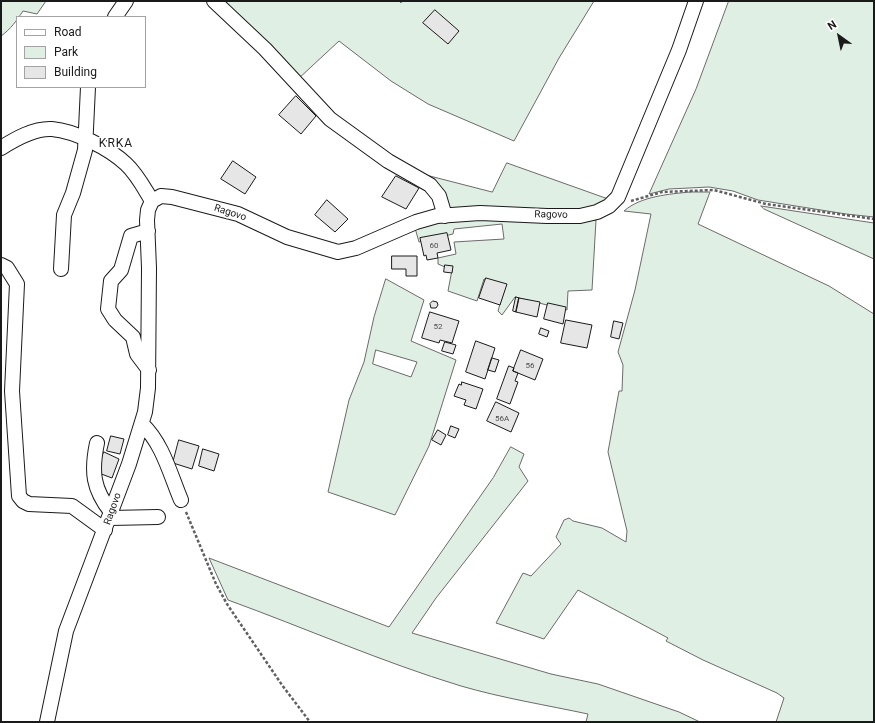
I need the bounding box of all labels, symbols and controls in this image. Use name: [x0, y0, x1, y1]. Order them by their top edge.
legend: [16, 16, 146, 88]
north arrow: [819, 16, 859, 56]
text: N: [825, 18, 839, 33]
text: Road: [54, 25, 82, 39]
text: Park: [54, 45, 78, 59]
text: Building: [54, 65, 97, 79]
district label: KRKA: [99, 137, 133, 151]
street label: Ragovo: [212, 202, 248, 224]
street label: Ragovo: [534, 209, 568, 221]
house number: 60: [430, 241, 438, 251]
house number: 52: [434, 322, 442, 332]
house number: 56: [526, 361, 534, 371]
house number: 56A: [495, 414, 509, 424]
street label: Ragovo: [102, 491, 124, 527]

